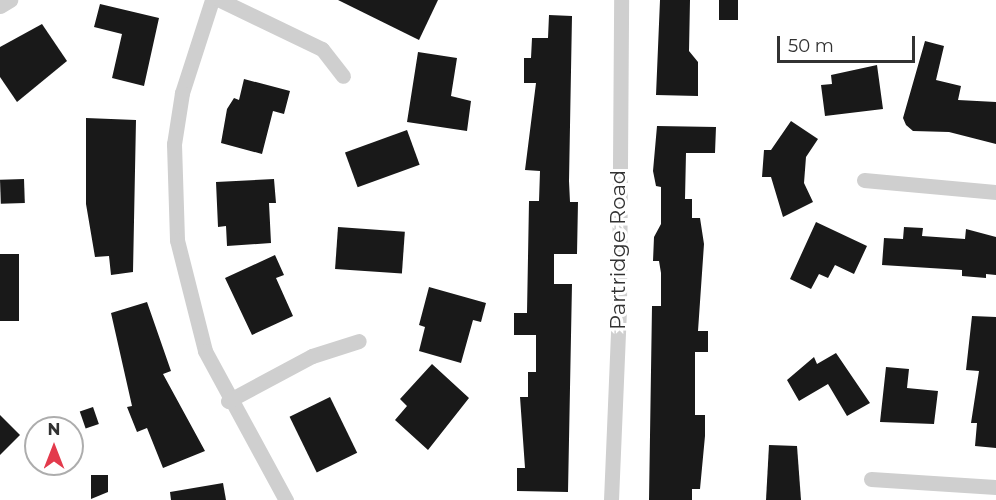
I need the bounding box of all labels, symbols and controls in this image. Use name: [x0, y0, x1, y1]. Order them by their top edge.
scale bar: [780, 24, 918, 62]
text: 50 m: [788, 35, 834, 57]
street label: Partridge Road: [605, 170, 631, 330]
north arrow: [24, 416, 84, 476]
text: N: [48, 420, 60, 439]

